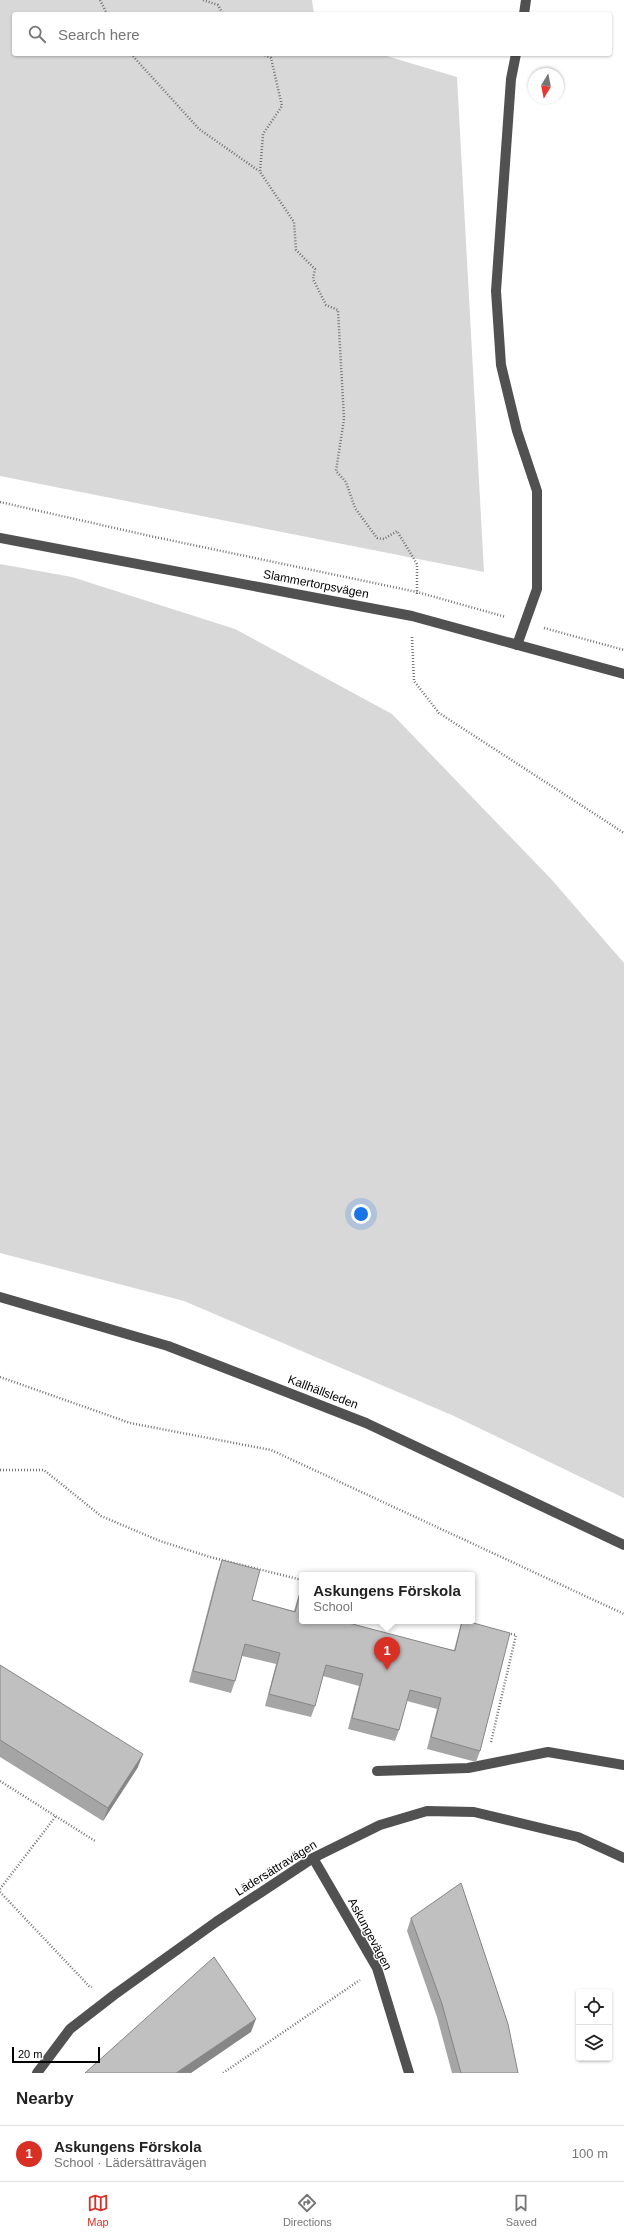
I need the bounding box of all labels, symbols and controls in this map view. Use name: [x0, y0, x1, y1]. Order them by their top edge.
search box: [12, 12, 612, 56]
icon: search: [26, 23, 48, 45]
text: Search here: [58, 26, 140, 43]
north arrow: [528, 68, 564, 104]
street label: Slammertorpsvägen: [262, 567, 370, 601]
your location: [351, 1204, 371, 1224]
street label: Kallhällsleden: [286, 1372, 360, 1412]
popup: [299, 1572, 475, 1624]
text: Askungens Förskola: [313, 1582, 461, 1599]
text: School: [313, 1599, 353, 1614]
pin: 1: [374, 1637, 400, 1670]
street label: Lädersättravägen: [233, 1837, 319, 1899]
street label: Askungevägen: [345, 1896, 395, 1972]
map controls: [576, 1989, 612, 2061]
button: locate: [576, 1989, 612, 2025]
button: layers: [576, 2025, 612, 2061]
scale bar: [12, 2045, 100, 2064]
text: 20 m: [18, 2048, 42, 2060]
text: Nearby: [16, 2089, 74, 2108]
text: Askungens Förskola: [54, 2138, 202, 2155]
text: 1: [25, 2146, 33, 2161]
text: 100 m: [572, 2146, 608, 2161]
text: School · Lädersättravägen: [54, 2155, 206, 2170]
tab: Map: [87, 2192, 109, 2228]
tab: Directions: [283, 2192, 332, 2228]
tab: Saved: [506, 2192, 537, 2228]

